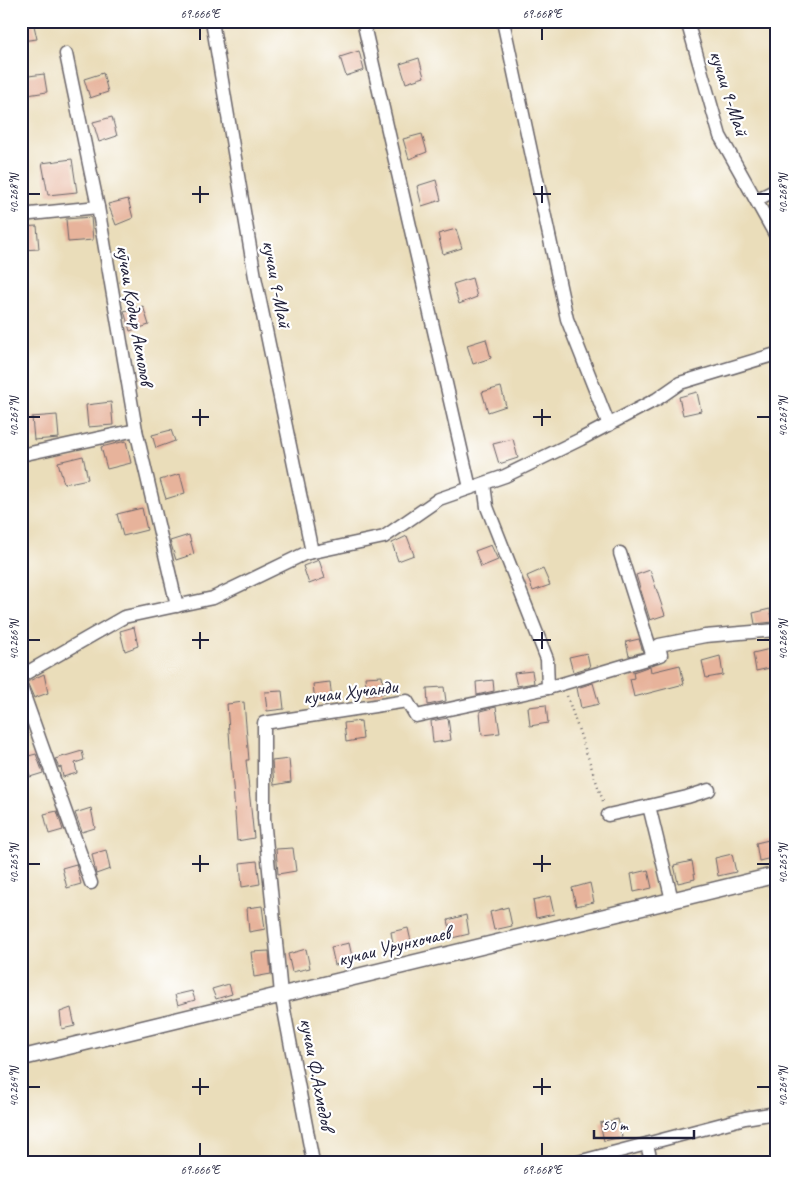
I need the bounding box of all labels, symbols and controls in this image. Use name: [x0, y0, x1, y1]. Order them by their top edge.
text: 69.666°E: [180, 6, 221, 22]
text: 69.668°E: [522, 6, 563, 22]
street label: кучаи 9-Май: [703, 47, 755, 141]
text: 40.268°N: [6, 172, 22, 214]
text: 40.268°N: [775, 172, 791, 214]
street label: кучаи 9-Май: [256, 238, 298, 331]
street label: кӯчаи Қодир Акмолов: [110, 243, 160, 391]
text: 40.267°N: [6, 395, 22, 437]
text: 40.267°N: [775, 395, 791, 437]
text: 40.266°N: [6, 618, 22, 660]
text: 40.266°N: [775, 618, 791, 660]
street label: кучаи Хучанди: [302, 674, 400, 710]
text: 40.265°N: [6, 842, 22, 884]
text: 40.265°N: [775, 842, 791, 884]
street label: кучаи Урунхочаев: [335, 919, 458, 972]
street label: кучаи Ф.Ахмедов: [294, 1016, 341, 1137]
text: 40.264°N: [6, 1065, 22, 1107]
text: 40.264°N: [775, 1065, 791, 1107]
scale bar: [594, 1108, 694, 1140]
text: 50 m: [602, 1116, 629, 1135]
text: 69.666°E: [180, 1162, 221, 1178]
text: 69.668°E: [522, 1162, 563, 1178]

